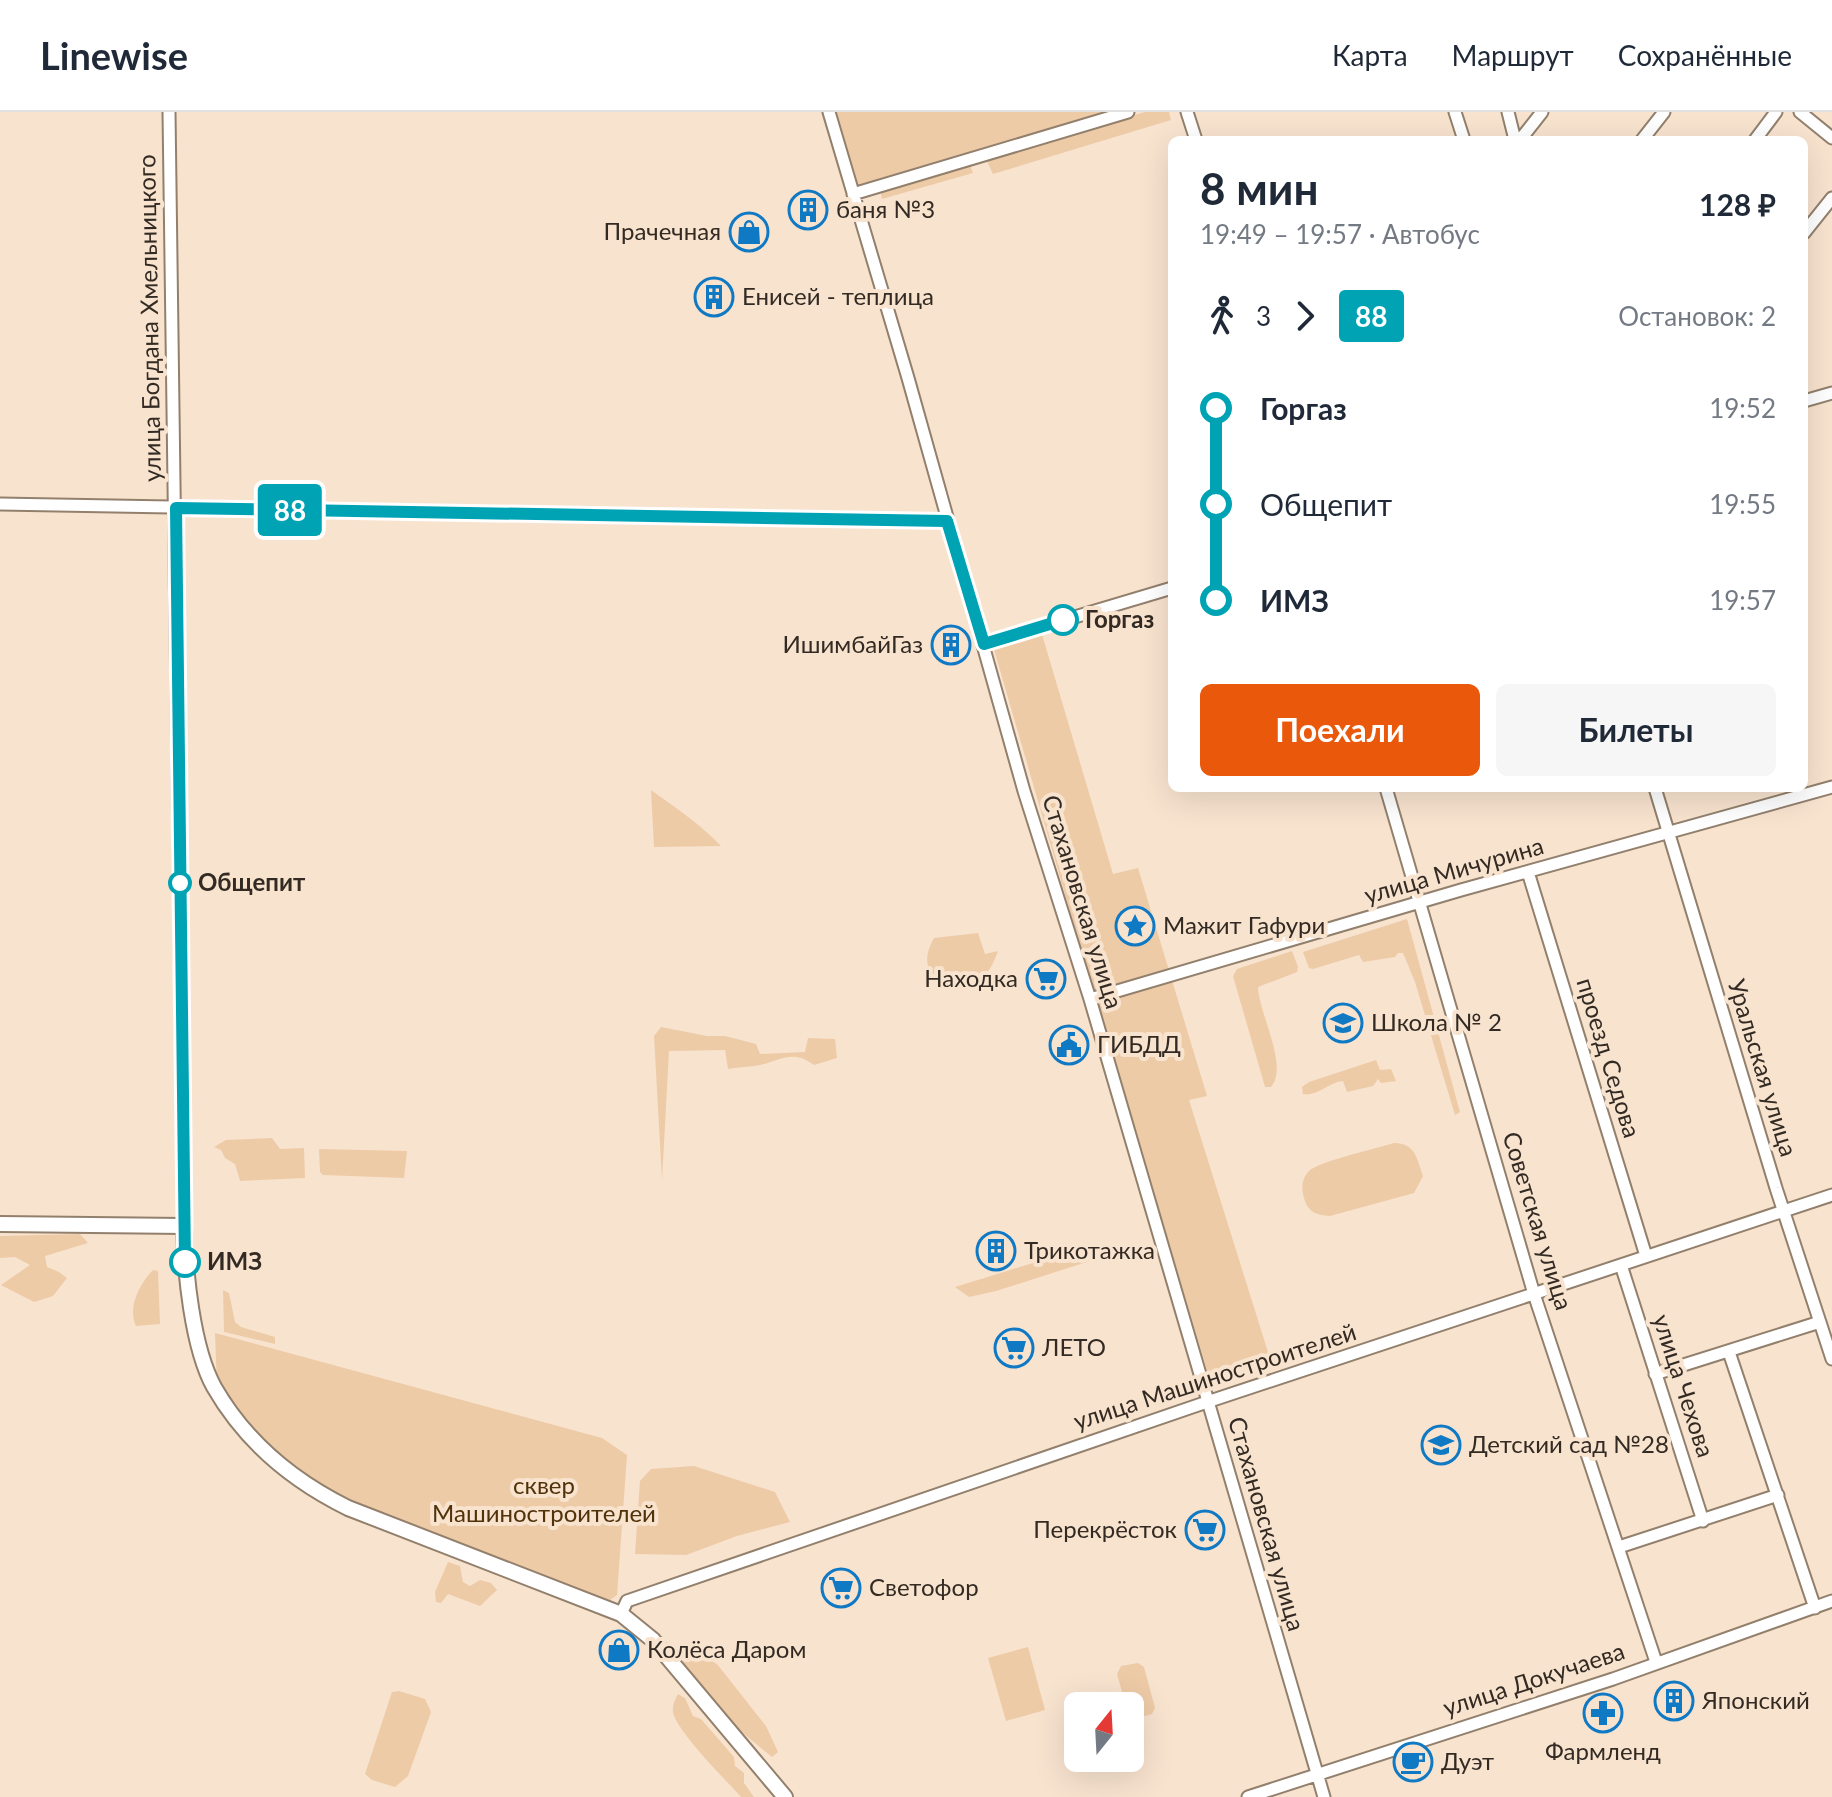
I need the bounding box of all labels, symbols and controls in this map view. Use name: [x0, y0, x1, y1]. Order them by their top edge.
text: Linewise: [40, 32, 188, 78]
text: Карта: [1332, 38, 1408, 72]
text: Маршрут: [1452, 38, 1574, 72]
text: Сохранённые: [1618, 38, 1792, 72]
street label: улица Богдана Хмельницкого: [131, 154, 166, 482]
text: 8 мин: [1200, 162, 1318, 214]
text: 128 ₽: [1699, 186, 1776, 222]
building icon: баня №3: [787, 189, 829, 231]
place label: баня №3: [836, 194, 935, 223]
shop icon: Прачечная: [728, 211, 770, 253]
place label: Прачечная: [603, 216, 721, 245]
text: 19:49 – 19:57 · Автобус: [1200, 218, 1480, 250]
building icon: Енисей - теплица: [693, 276, 735, 318]
place label: Енисей - теплица: [742, 281, 934, 310]
icon: walk: [1200, 294, 1244, 338]
icon: forward: [1283, 294, 1327, 338]
text: 88: [1355, 299, 1388, 333]
text: 3: [1256, 300, 1271, 332]
text: Остановок: 2: [1618, 300, 1776, 332]
text: Горгаз: [1260, 390, 1347, 426]
text: 19:52: [1709, 392, 1776, 424]
line badge: 88: [254, 484, 326, 536]
text: Общепит: [1260, 486, 1392, 522]
text: 19:55: [1709, 488, 1776, 520]
text: 88: [274, 493, 306, 527]
text: ИМЗ: [1260, 582, 1329, 618]
text: 19:57: [1709, 584, 1776, 616]
place label: Горгаз: [1085, 604, 1154, 633]
marker: Горгаз: [1048, 605, 1078, 635]
building icon: ИшимбайГаз: [930, 624, 972, 666]
place label: ИшимбайГаз: [783, 629, 923, 658]
button: Поехали: [1200, 684, 1480, 776]
button: Билеты: [1496, 684, 1776, 776]
street label: Стахановская улица: [1037, 791, 1130, 1012]
street label: улица Мичурина: [1361, 830, 1547, 909]
place label: Общепит: [198, 867, 306, 896]
marker: Общепит: [169, 872, 191, 894]
place icon: Мажит Гафури: [1114, 905, 1156, 947]
place label: Мажит Гафури: [1163, 910, 1325, 939]
supermarket icon: Находка: [1025, 958, 1067, 1000]
place label: Находка: [924, 963, 1018, 992]
street label: проезд Седова: [1571, 974, 1647, 1141]
street label: Уральская улица: [1723, 976, 1804, 1160]
school or university icon: Школа № 2: [1322, 1002, 1364, 1044]
place label: Школа № 2: [1371, 1007, 1502, 1036]
public building icon: ГИБДД: [1048, 1024, 1090, 1066]
place label: ГИБДД: [1097, 1029, 1181, 1058]
street label: Советская улица: [1498, 1128, 1579, 1313]
building icon: Трикотажка: [975, 1230, 1017, 1272]
place label: Трикотажка: [1024, 1235, 1155, 1264]
place label: ИМЗ: [207, 1246, 262, 1275]
marker: ИМЗ: [170, 1247, 200, 1277]
street label: улица Чехова: [1648, 1310, 1721, 1461]
street label: улица Машиностроителей: [1070, 1316, 1360, 1435]
supermarket icon: ЛЕТО: [993, 1327, 1035, 1369]
place label: ЛЕТО: [1041, 1332, 1106, 1361]
street label: Стахановская улица: [1223, 1413, 1312, 1634]
school or university icon: Детский сад №28: [1420, 1424, 1462, 1466]
place label: Детский сад №28: [1469, 1429, 1669, 1458]
park label: сквер Машиностроителей: [432, 1470, 656, 1527]
supermarket icon: Перекрёсток: [1184, 1509, 1226, 1551]
place label: Перекрёсток: [1033, 1514, 1178, 1543]
supermarket icon: Светофор: [820, 1567, 862, 1609]
place label: Светофор: [869, 1572, 979, 1601]
shop icon: Колёса Даром: [598, 1629, 640, 1671]
place label: Колёса Даром: [647, 1634, 806, 1663]
street label: улица Докучаева: [1439, 1636, 1628, 1722]
building icon: Японский: [1653, 1680, 1695, 1722]
place label: Японский: [1701, 1685, 1810, 1714]
north arrow: [1064, 1692, 1144, 1772]
map controls: [1064, 1692, 1144, 1772]
pharmacy icon: Фармленд: [1582, 1692, 1624, 1734]
place label: Фармленд: [1545, 1736, 1661, 1765]
cafe icon: Дуэт: [1392, 1741, 1434, 1783]
place label: Дуэт: [1441, 1746, 1494, 1775]

